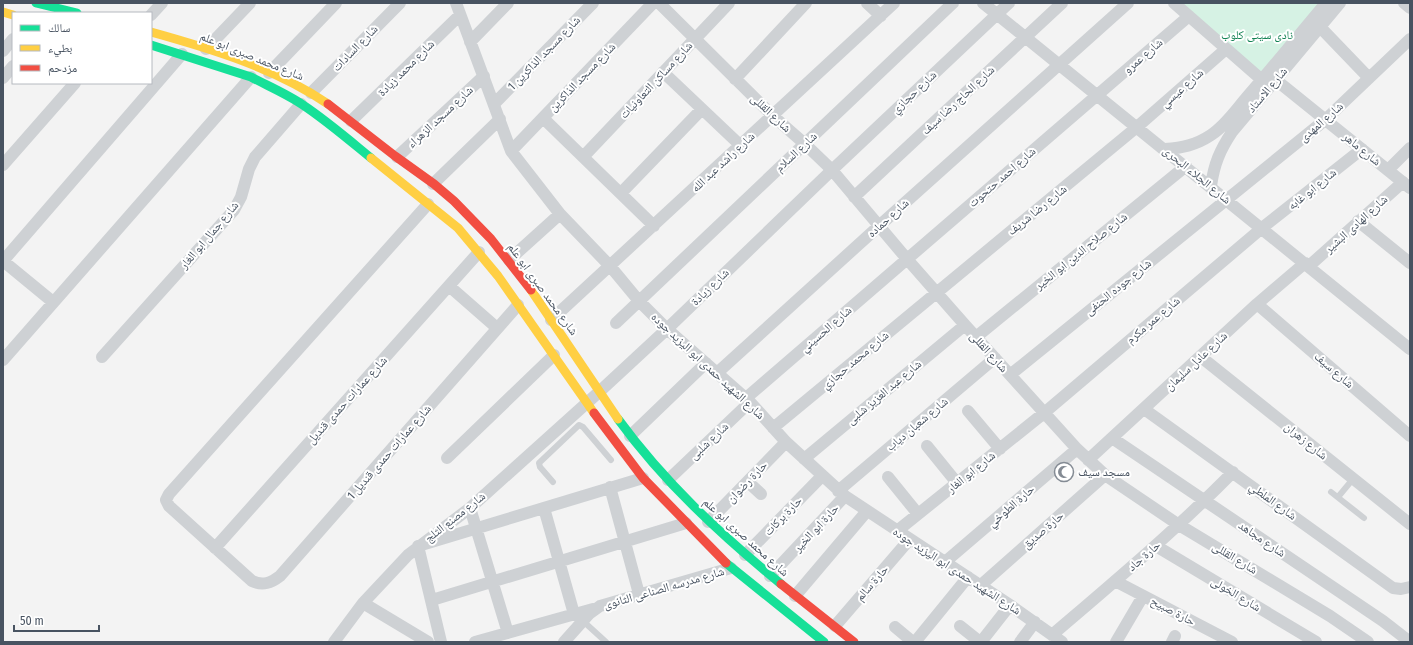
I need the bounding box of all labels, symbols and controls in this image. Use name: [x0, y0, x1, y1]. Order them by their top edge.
legend: [12, 12, 152, 84]
street label: شارع مسجد الذاكرين 1: [505, 13, 583, 93]
text: سالك: [48, 21, 70, 35]
street label: شارع السادات: [329, 22, 381, 75]
park label: نادى سيتى كلوب: [1221, 28, 1293, 42]
street label: شارع محمد صبرى ابو علم: [198, 29, 306, 84]
street label: شارع عمرو: [1121, 35, 1166, 77]
street label: شارع محمد زيادة: [375, 37, 438, 100]
street label: شارع مسجد الذاكرين: [545, 39, 619, 115]
street label: شارع مساكن التعاونيات: [617, 39, 696, 122]
text: بطيء: [48, 41, 72, 58]
text: مزدحم: [48, 61, 77, 76]
street label: شارع الحاج رضا سيف: [919, 63, 998, 138]
street label: شارع الاستاد: [1244, 64, 1291, 116]
street label: شارع عيسي: [1158, 66, 1208, 113]
street label: شارع حجازي: [889, 68, 942, 119]
street label: شارع مسجد الزهراء: [404, 83, 477, 152]
street label: شارع القللى: [747, 91, 794, 136]
street label: شارع المهدى: [1296, 99, 1347, 146]
street label: شارع راشد عبد الله: [688, 129, 758, 196]
street label: شارع السلام: [772, 129, 821, 176]
street label: شارع ماهر: [1339, 129, 1384, 169]
street label: شارع الجلاء البحرى: [1159, 143, 1234, 208]
street label: شارع احمد حتحوت: [966, 144, 1039, 211]
street label: شارع ابو غابه: [1285, 165, 1340, 213]
street label: شارع رضا شريف: [1005, 182, 1070, 239]
street label: شارع الهادى البشير: [1321, 192, 1391, 257]
street label: شارع حماده: [864, 196, 912, 241]
street label: شارع جمال ابو الغار: [176, 198, 242, 273]
street label: شارع صلاح الدين ابو الخير: [1031, 209, 1131, 294]
street label: شارع محمد صبرى ابو علم: [504, 240, 581, 338]
street label: شارع جوده الحنفى: [1082, 256, 1155, 319]
street label: شارع زيادة: [688, 265, 733, 309]
street label: شارع عمر مكرم: [1123, 293, 1184, 347]
street label: شارع الحسيني: [798, 303, 856, 357]
street label: شارع الشهيد حمدى ابو اليزيد جوده: [648, 310, 768, 423]
street label: شارع محمد حجازي: [819, 328, 893, 394]
street label: شارع القللى: [966, 329, 1011, 376]
street label: شارع عادل سليمان: [1162, 329, 1231, 394]
street label: شارع سيف: [1311, 349, 1357, 392]
street label: شارع عمارات حمدى قنديل: [304, 353, 391, 447]
street label: شارع عبد العزيز شلبى: [844, 357, 925, 428]
street label: شارع شعبان دياب: [883, 394, 951, 455]
street label: شارع عمارات حمدى قنديل 1: [344, 402, 435, 503]
street label: شارع شلبى: [687, 419, 732, 463]
street label: شارع زهران: [1281, 419, 1330, 463]
street label: شارع ابو الغار: [943, 448, 999, 497]
street label: حارة رضوان: [724, 458, 771, 506]
mosque icon: مسجد سيف: [1053, 461, 1075, 483]
place label: مسجد سيف: [1078, 465, 1130, 479]
street label: شارع الملطي: [1245, 479, 1299, 525]
street label: حارة الطوخي: [985, 482, 1040, 532]
street label: شارع مصنع الثلج: [422, 489, 489, 546]
street label: حارة بركات: [761, 493, 805, 539]
street label: شارع محمد صبرى ابو علم: [700, 495, 792, 580]
street label: حارة ابو الخير: [790, 501, 842, 556]
street label: حارة صديق: [1020, 508, 1067, 552]
street label: شارع مجاهد: [1235, 518, 1288, 561]
street label: شارع الشهيد حمدى ابو اليزيد جوده: [890, 524, 1024, 619]
street label: حارة جاد: [1125, 538, 1164, 574]
street label: شارع القللى: [1210, 539, 1260, 578]
street label: حارة سالم: [853, 562, 892, 604]
street label: شارع مدرسه الصناعى الثانوى: [602, 564, 726, 613]
street label: شارع الخولى: [1208, 574, 1263, 615]
street label: حارة صبيح: [1148, 593, 1198, 629]
scale bar: [14, 607, 99, 633]
text: 50 m: [20, 614, 44, 628]

